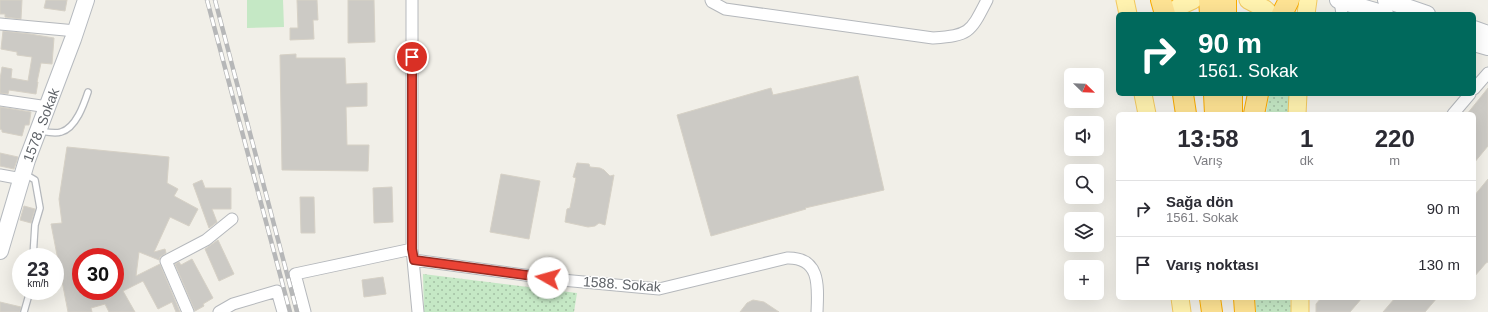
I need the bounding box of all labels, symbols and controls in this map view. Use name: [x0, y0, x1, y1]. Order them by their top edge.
icon: right: [1132, 28, 1184, 80]
text: 90 m: [1198, 28, 1262, 59]
pin: [395, 40, 429, 74]
icon: arrive: [401, 46, 423, 68]
text: 1561. Sokak: [1198, 61, 1298, 81]
north arrow: [1064, 68, 1104, 108]
map controls: [1064, 68, 1104, 300]
street label: 1578. Sokak: [20, 85, 63, 164]
button: sound: [1064, 116, 1104, 156]
text: 13:58: [1177, 125, 1239, 152]
text: 1: [1300, 125, 1313, 152]
text: 220: [1375, 125, 1415, 152]
text: Varış: [1193, 153, 1223, 168]
text: dk: [1300, 153, 1314, 168]
text: m: [1389, 153, 1400, 168]
button: search: [1064, 164, 1104, 204]
text: Sağa dön: [1166, 193, 1234, 210]
icon: right: [1132, 198, 1154, 220]
text: 90 m: [1427, 200, 1460, 217]
text: 1561. Sokak: [1166, 210, 1238, 225]
button: layers: [1064, 212, 1104, 252]
speed limit sign: 30: [72, 248, 124, 300]
icon: arrive: [1132, 254, 1154, 276]
text: Varış noktası: [1166, 256, 1259, 273]
text: 130 m: [1418, 256, 1460, 273]
position arrow: [527, 257, 569, 299]
text: 23: [27, 258, 49, 280]
button: +: [1064, 260, 1104, 300]
street label: 1588. Sokak: [583, 273, 662, 295]
text: km/h: [27, 278, 49, 289]

